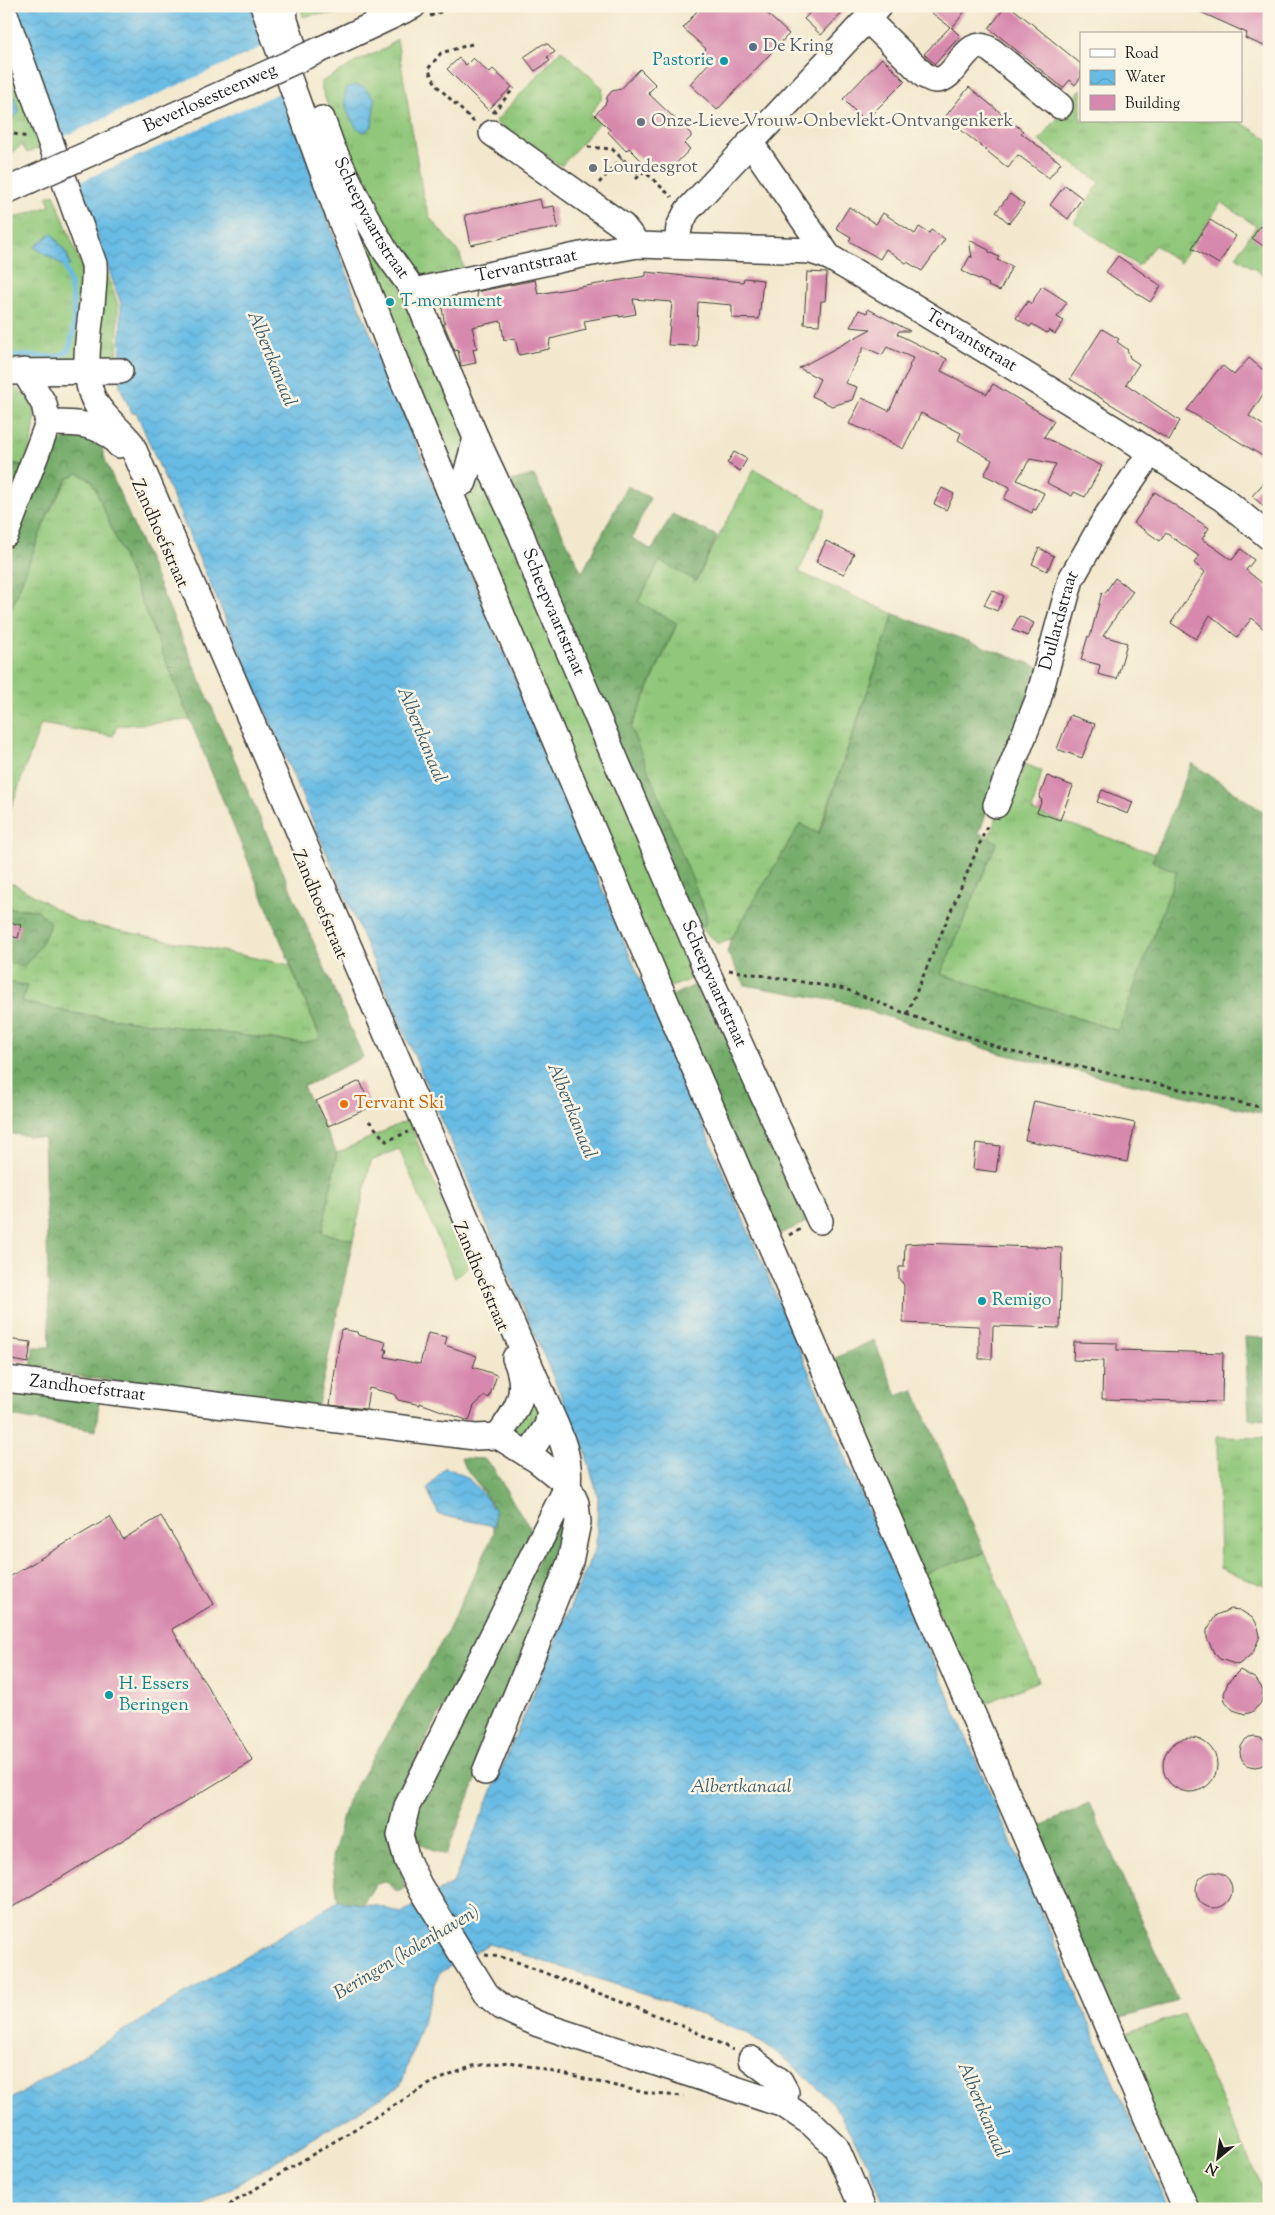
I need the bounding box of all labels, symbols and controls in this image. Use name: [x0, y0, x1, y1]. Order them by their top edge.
legend: [1080, 32, 1242, 122]
place label: De Kring: [763, 34, 833, 60]
marker: De Kring: [747, 41, 759, 53]
text: Road: [1125, 44, 1159, 65]
place label: Pastorie: [653, 48, 714, 74]
marker: Pastorie: [718, 55, 730, 67]
street label: Beverlosesteenweg: [139, 58, 282, 140]
text: Water: [1125, 68, 1166, 89]
text: Building: [1125, 94, 1180, 115]
place label: Onze-Lieve-Vrouw-Onbevlekt-Ontvangenkerk: [651, 109, 1014, 135]
marker: Onze-Lieve-Vrouw-Onbevlekt-Ontvangenkerk: [635, 116, 647, 128]
street label: Scheepvaartstraat: [326, 153, 415, 285]
place label: Lourdesgrot: [603, 155, 698, 181]
marker: Lourdesgrot: [587, 162, 599, 174]
street label: Tervantstraat: [473, 243, 580, 290]
place label: T-monument: [400, 289, 502, 315]
marker: T-monument: [384, 296, 396, 308]
street label: Tervantstraat: [920, 304, 1022, 380]
water label: Albertkanaal: [239, 307, 303, 411]
street label: Zandhoefstraat: [123, 476, 195, 592]
street label: Scheepvaartstraat: [515, 545, 591, 680]
street label: Dullardstraat: [1034, 566, 1086, 674]
water label: Albertkanaal: [389, 683, 453, 787]
street label: Zandhoefstraat: [284, 846, 354, 964]
street label: Scheepvaartstraat: [674, 917, 753, 1052]
water label: Albertkanaal: [539, 1059, 603, 1163]
place label: Tervant Ski: [354, 1091, 444, 1117]
marker: Tervant Ski: [338, 1098, 350, 1110]
street label: Zandhoefstraat: [445, 1218, 515, 1336]
place label: Remigo: [992, 1288, 1051, 1314]
marker: Remigo: [976, 1295, 988, 1307]
street label: Zandhoefstraat: [28, 1369, 147, 1409]
place label: H. Essers Beringen: [119, 1672, 189, 1719]
marker: H. Essers Beringen: [103, 1689, 115, 1701]
water label: Albertkanaal: [690, 1774, 792, 1801]
water label: Beringen (kolenhaven): [329, 1899, 485, 2007]
water label: Albertkanaal: [950, 2058, 1014, 2162]
north arrow: [1192, 2132, 1242, 2182]
text: N: [1203, 2156, 1222, 2179]

